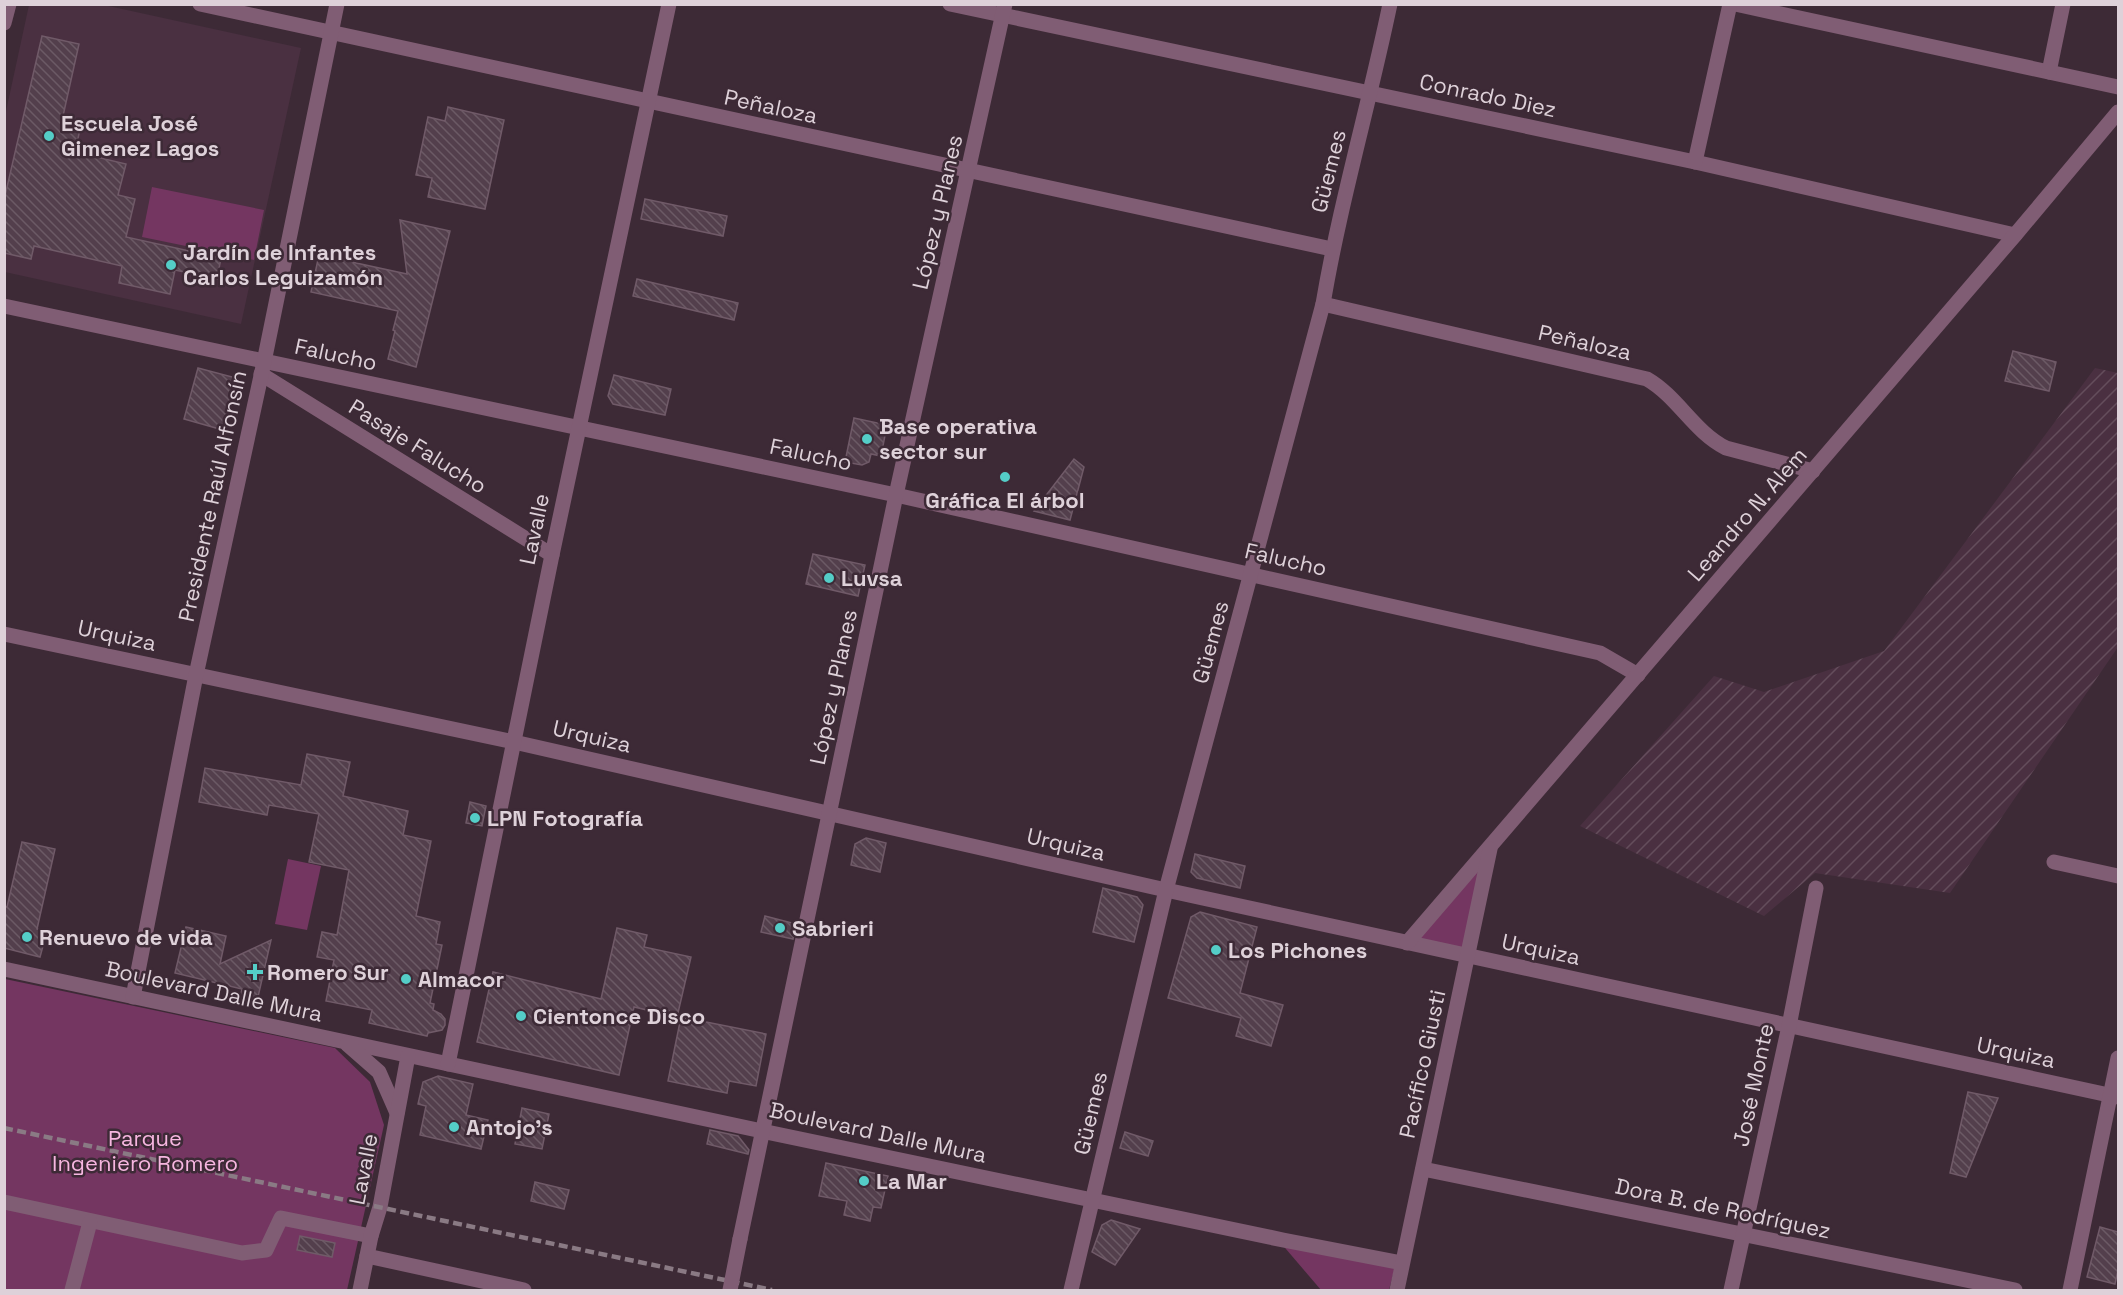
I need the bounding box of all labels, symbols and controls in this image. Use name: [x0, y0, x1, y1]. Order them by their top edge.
street label: Conrado Diez: [1417, 67, 1559, 123]
street label: Peñaloza: [722, 82, 821, 130]
place label: Escuela José Gimenez Lagos: [61, 109, 219, 162]
street label: Güemes: [1304, 127, 1352, 215]
marker: Escuela José Gimenez Lagos: [42, 129, 56, 143]
street label: López y Planes: [906, 132, 968, 292]
place label: Jardín de Infantes Carlos Leguizamón: [183, 238, 383, 291]
marker: Jardín de Infantes Carlos Leguizamón: [164, 258, 178, 272]
street label: Peñaloza: [1536, 318, 1635, 366]
street label: Falucho: [292, 332, 380, 376]
street label: Presidente Raúl Alfonsín: [172, 368, 252, 624]
street label: Pasaje Falucho: [344, 392, 492, 500]
place label: Base operativa sector sur: [879, 412, 1037, 465]
street label: Falucho: [767, 432, 855, 476]
marker: Base operativa sector sur: [860, 432, 874, 446]
street label: Leandro N. Alem: [1681, 441, 1813, 587]
marker: Gráfica El árbol: [998, 470, 1012, 484]
place label: Gráfica El árbol: [925, 486, 1085, 514]
street label: Lavalle: [513, 491, 555, 567]
street label: Falucho: [1242, 536, 1330, 582]
place label: Luvsa: [841, 564, 903, 592]
marker: Luvsa: [822, 571, 836, 585]
street label: Güemes: [1186, 598, 1234, 686]
street label: López y Planes: [803, 607, 863, 767]
street label: Urquiza: [75, 613, 159, 657]
street label: Urquiza: [550, 713, 634, 759]
place label: LPN Fotografía: [487, 804, 643, 832]
marker: LPN Fotografía: [468, 811, 482, 825]
street label: Urquiza: [1024, 821, 1108, 867]
place label: Sabrieri: [792, 914, 874, 942]
marker: Sabrieri: [773, 921, 787, 935]
place label: Renuevo de vida: [39, 923, 213, 951]
street label: Urquiza: [1499, 927, 1583, 971]
marker: Renuevo de vida: [20, 930, 34, 944]
place label: Los Pichones: [1228, 936, 1367, 964]
marker: Los Pichones: [1209, 943, 1223, 957]
street label: Boulevard Dalle Mura: [103, 954, 325, 1028]
place label: Romero Sur: [267, 958, 389, 986]
marker: Romero Sur: [248, 965, 262, 979]
place label: Almacor: [418, 965, 504, 993]
marker: Almacor: [399, 972, 413, 986]
street label: Pacífico Giusti: [1393, 987, 1451, 1141]
place label: Cientonce Disco: [533, 1002, 705, 1030]
marker: Cientonce Disco: [514, 1009, 528, 1023]
street label: José Monte: [1726, 1021, 1780, 1149]
street label: Urquiza: [1974, 1030, 2058, 1074]
street label: Güemes: [1067, 1069, 1113, 1157]
street label: Boulevard Dalle Mura: [767, 1095, 989, 1169]
place label: Antojo's: [466, 1113, 553, 1141]
marker: Antojo's: [447, 1120, 461, 1134]
park label: Parque Ingeniero Romero: [52, 1124, 238, 1177]
street label: Lavalle: [342, 1131, 384, 1207]
place label: La Mar: [876, 1167, 947, 1195]
street label: Dora B. de Rodríguez: [1613, 1172, 1833, 1244]
marker: La Mar: [857, 1174, 871, 1188]

